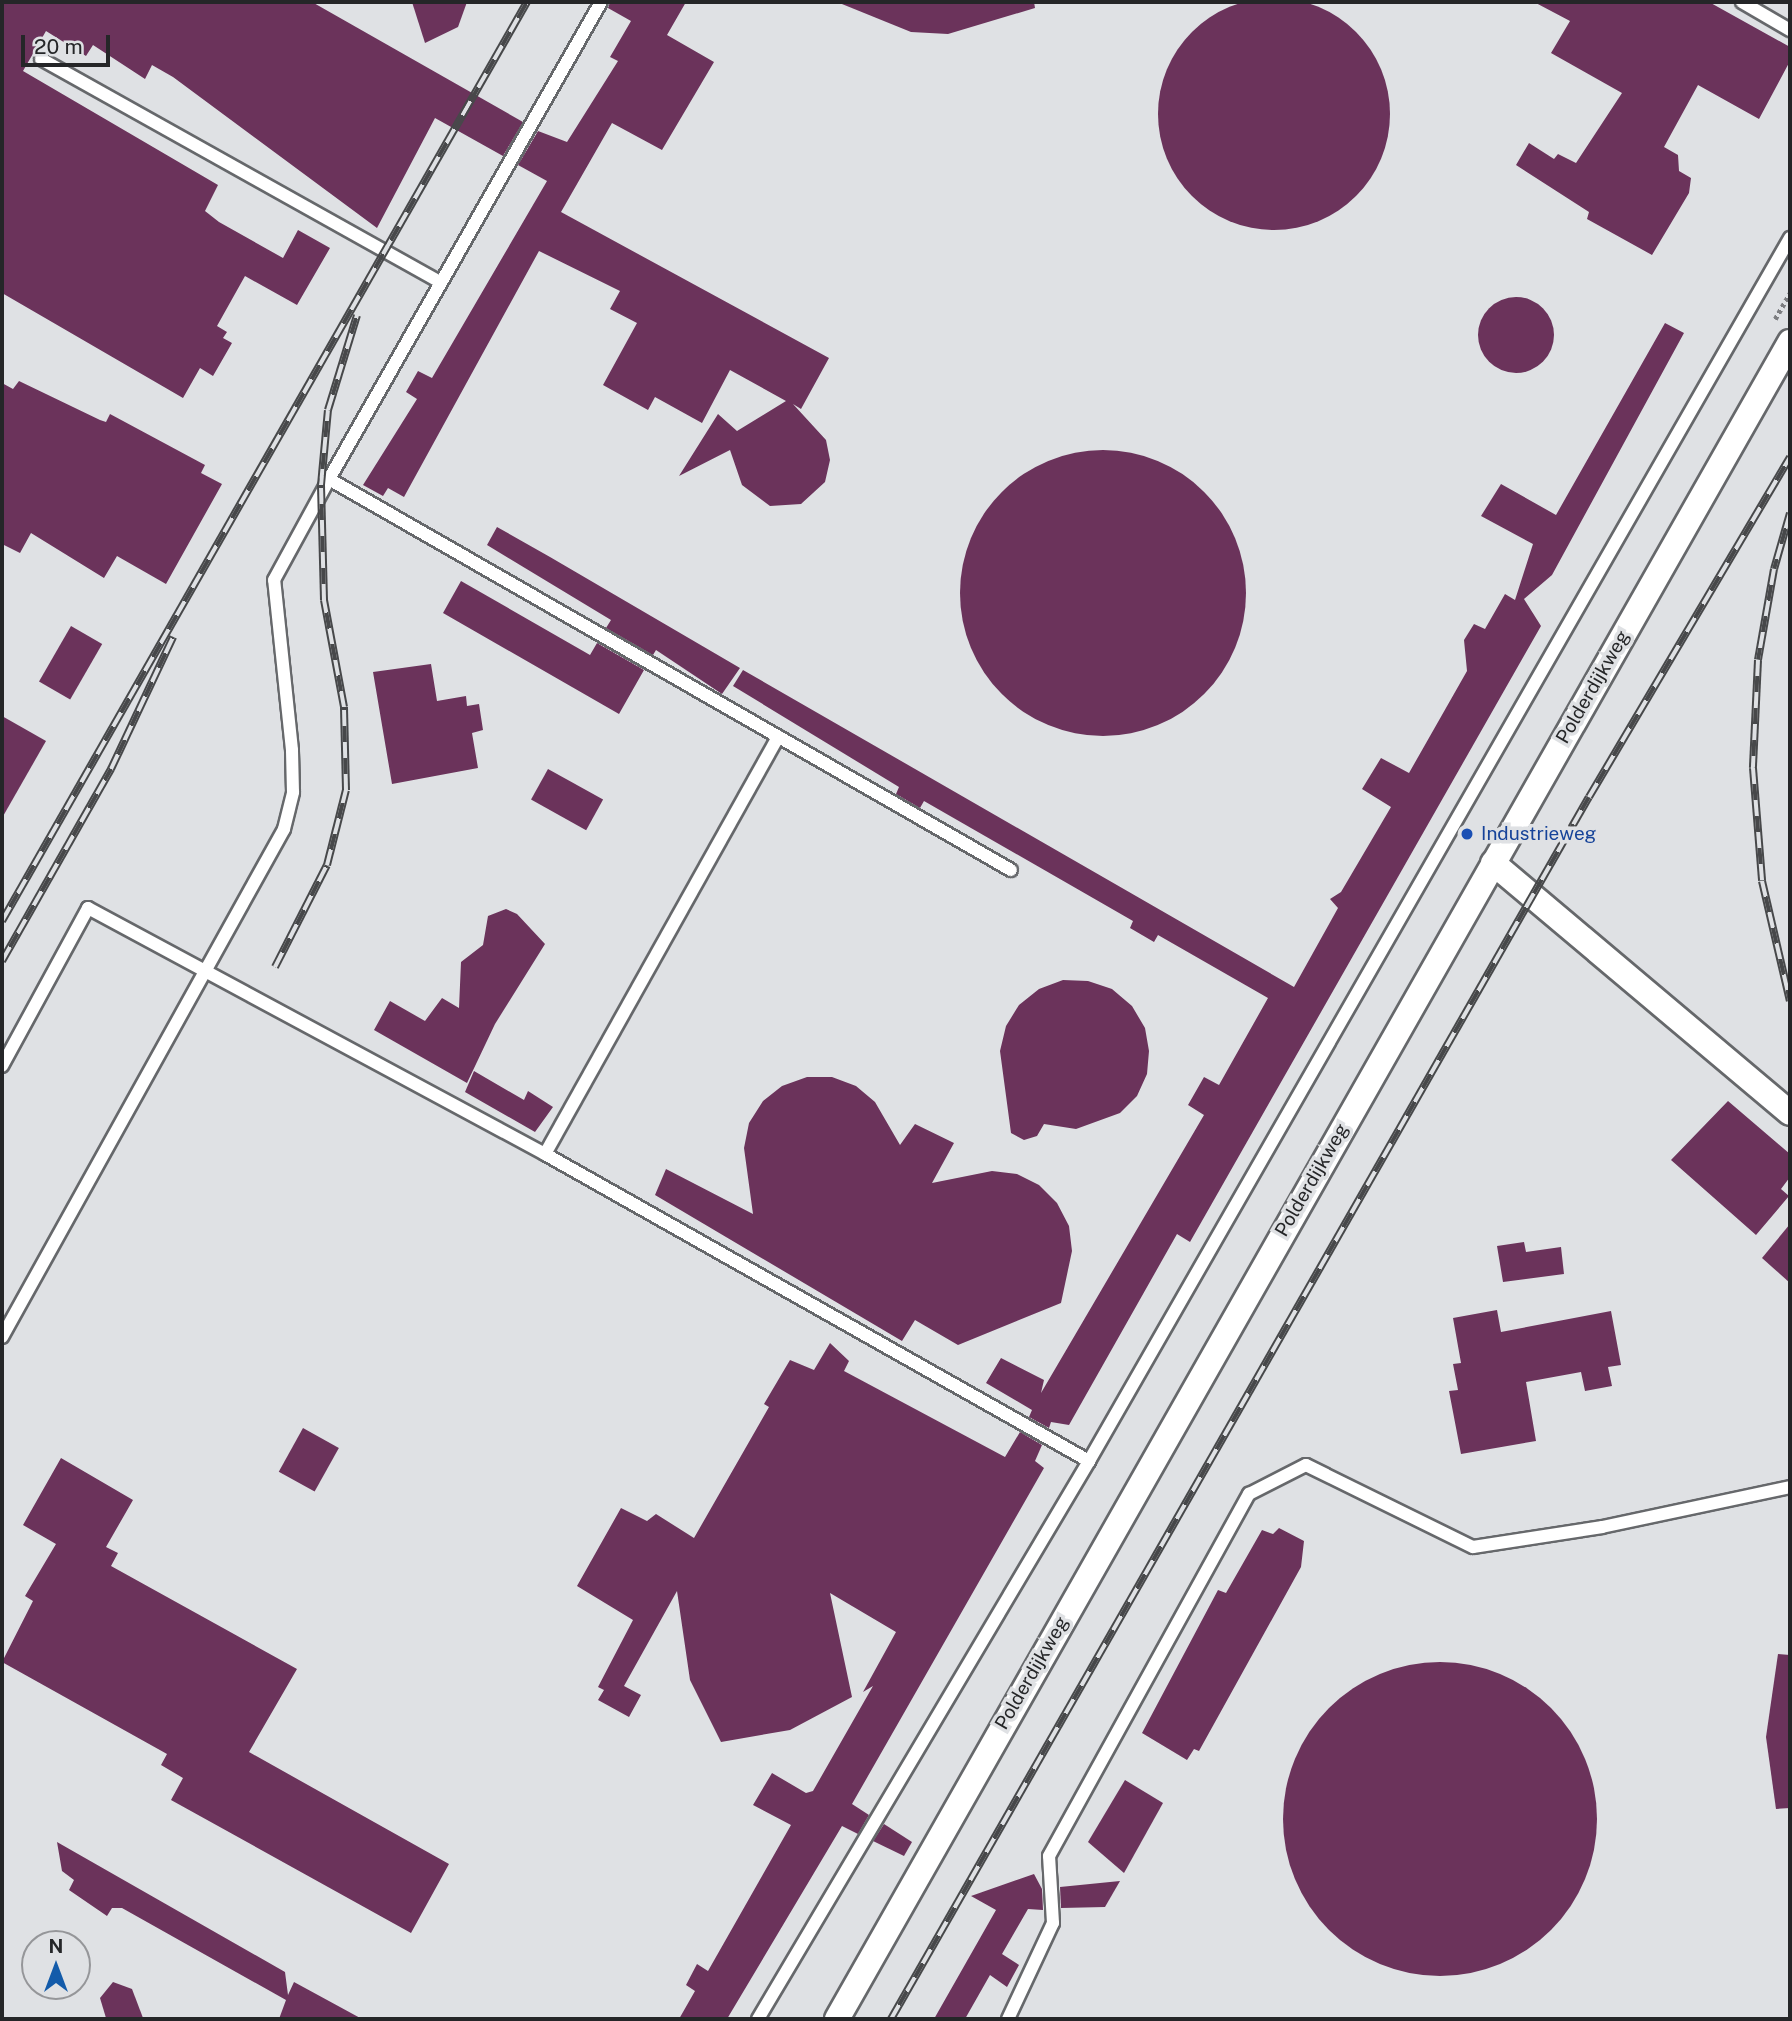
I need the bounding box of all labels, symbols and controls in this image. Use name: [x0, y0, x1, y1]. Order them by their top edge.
scale bar: [24, 21, 114, 65]
text: 20 m: [34, 34, 83, 59]
street label: Polderdijkweg: [1551, 626, 1635, 748]
place label: Industrieweg: [1481, 823, 1596, 845]
marker: Industrieweg: [1459, 826, 1475, 842]
street label: Polderdijkweg: [1270, 1119, 1354, 1241]
street label: Polderdijkweg: [990, 1612, 1074, 1734]
north arrow: [21, 1930, 91, 2000]
text: N: [49, 1935, 63, 1957]

